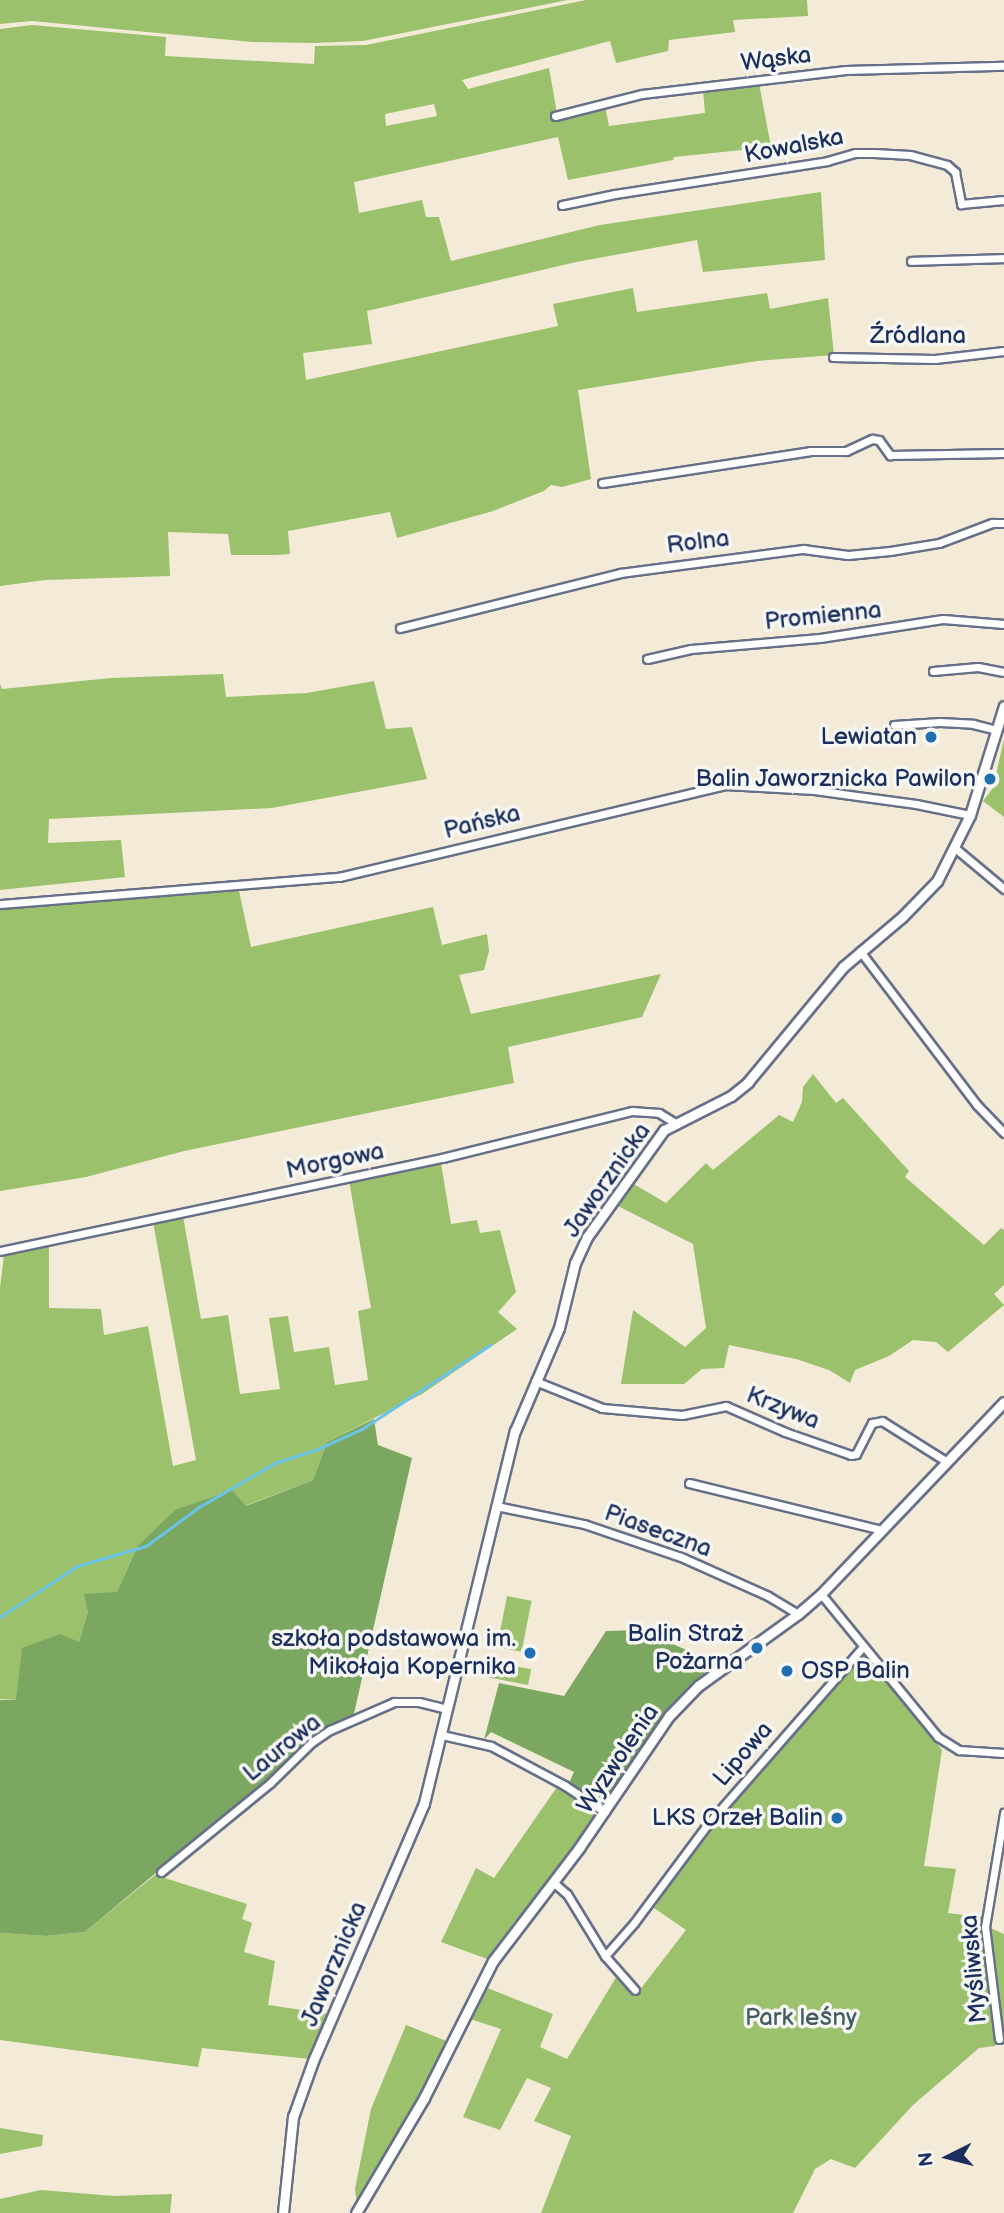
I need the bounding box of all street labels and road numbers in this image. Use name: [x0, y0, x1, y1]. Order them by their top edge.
street label: Wąska: [739, 40, 813, 78]
street label: Kowalska: [742, 122, 846, 170]
street label: Źródlana: [870, 322, 966, 350]
street label: Rolna: [665, 524, 731, 560]
street label: Promienna: [763, 596, 883, 636]
street label: Pańska: [441, 799, 523, 845]
street label: Jaworznicka: [557, 1117, 657, 1243]
street label: Morgowa: [283, 1137, 387, 1185]
street label: Krzywa: [742, 1380, 824, 1436]
street label: Piaseczna: [601, 1498, 715, 1564]
street label: Wyzwolenia: [571, 1699, 665, 1819]
street label: Laurowa: [237, 1708, 327, 1788]
street label: Lipowa: [707, 1716, 779, 1792]
street label: Jaworznicka: [295, 1897, 373, 2031]
street label: Myśliwska: [955, 1914, 993, 2024]

